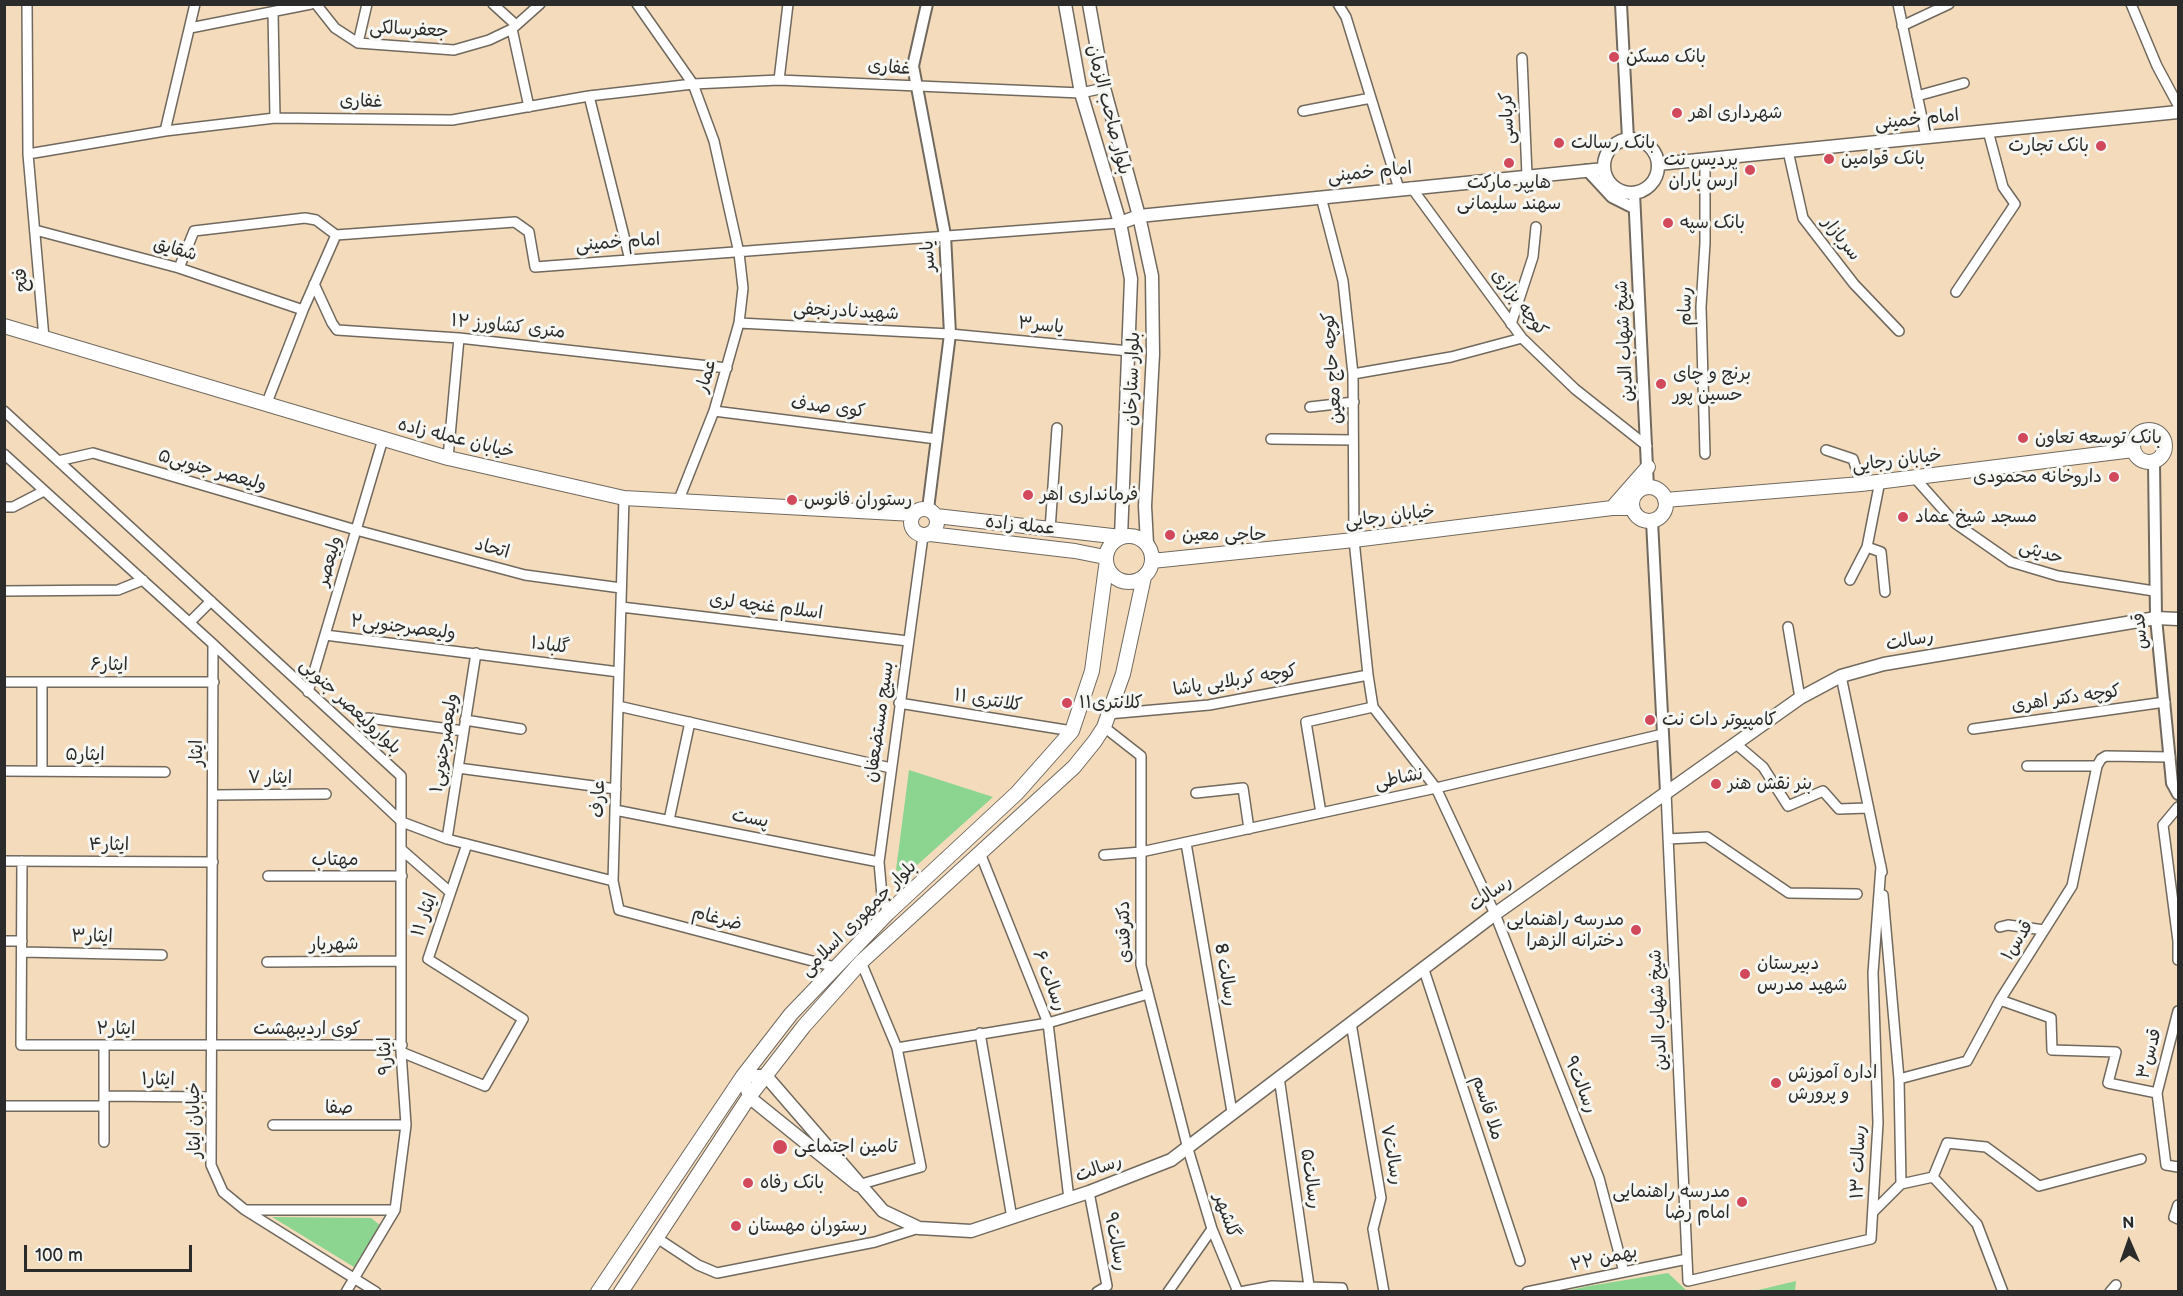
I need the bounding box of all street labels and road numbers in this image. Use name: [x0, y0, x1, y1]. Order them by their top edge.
street label: جعفرسالکی: [369, 17, 449, 43]
street label: بلوار صاحب الزمان: [1081, 43, 1135, 177]
street label: غفاری: [867, 55, 911, 81]
street label: غفاری: [339, 91, 383, 113]
street label: کرباسی: [1496, 92, 1520, 144]
street label: امام خمینی: [1874, 105, 1960, 135]
street label: امام خمینی: [1327, 158, 1413, 188]
street label: سربازار: [1817, 213, 1865, 265]
street label: امام خمینی: [575, 229, 661, 257]
street label: شقایق: [151, 234, 199, 266]
street label: یاسر: [917, 240, 941, 272]
street label: کوچه بزازی: [1486, 265, 1552, 341]
street label: فتح: [10, 267, 34, 293]
street label: شیخ شهاب الدین: [1611, 280, 1639, 402]
street label: رسام: [1675, 286, 1697, 326]
street label: شهیدنادرنجفی: [793, 298, 899, 326]
street label: ۱۲ متری کشاورز: [450, 310, 566, 344]
street label: کوچه حاج معین: [1318, 311, 1348, 425]
street label: یاسر۳: [1017, 313, 1065, 339]
street label: بلوار ستارخان: [1121, 332, 1145, 426]
street label: عمار: [692, 357, 722, 395]
street label: کوی صدف: [790, 393, 866, 423]
street label: خیابان عمله زاده: [396, 414, 516, 464]
street label: ولیعصر جنوبی۵: [155, 445, 269, 497]
street label: خیابان رجایی: [1851, 445, 1943, 477]
street label: خیابان رجایی: [1344, 501, 1436, 533]
street label: عمله زاده: [984, 512, 1056, 540]
street label: ولیعصر: [313, 534, 347, 588]
street label: اتحاد: [472, 534, 512, 564]
street label: حدیثی: [2016, 536, 2066, 570]
street label: اسلام غنچه لری: [708, 589, 824, 625]
street label: ولیعصرجنوبی۲: [349, 611, 457, 645]
street label: قدس: [2129, 612, 2153, 650]
street label: رسالت: [1884, 626, 1936, 656]
street label: گلباد۱: [529, 633, 571, 659]
street label: ایثار۶: [90, 654, 128, 676]
street label: بلوارولیعصر جنوبی: [295, 654, 405, 760]
street label: بسیج مستضعفان: [861, 660, 899, 784]
street label: کوچه کربلایی پاشا: [1172, 661, 1298, 701]
street label: کوچه دکتر اهری: [2010, 681, 2122, 717]
street label: کلانتری ۱۱: [952, 685, 1024, 717]
street label: ولیعصرجنوبی۱: [426, 692, 464, 794]
street label: ایثار: [186, 740, 208, 766]
street label: ایثار۵: [65, 744, 105, 766]
street label: نشاطی: [1373, 763, 1425, 795]
street label: ایثار ۷: [248, 767, 292, 789]
street label: عارف: [588, 780, 610, 818]
street label: پست: [730, 805, 770, 833]
street label: ایثار۴: [89, 834, 129, 856]
street label: مهتاب: [311, 849, 359, 871]
street label: بلوار جمهوری اسلامی: [796, 856, 922, 982]
street label: رسالت: [1465, 871, 1517, 917]
street label: ایثار ۱۱: [408, 890, 442, 940]
street label: دکترقندی: [1114, 901, 1136, 963]
street label: ضرغام: [690, 902, 744, 936]
street label: قدس۱: [1997, 917, 2039, 965]
street label: ایثار۳: [71, 926, 113, 948]
street label: شهریار: [309, 934, 359, 956]
street label: رسالت 8: [1209, 942, 1241, 1008]
street label: رسالت ۶: [1027, 947, 1071, 1015]
street label: شیخ شهاب الدین: [1645, 949, 1673, 1071]
street label: ایثار۲: [97, 1018, 135, 1040]
street label: کوی اردیبهشت: [253, 1018, 361, 1040]
street label: قدس۳: [2133, 1026, 2167, 1082]
street label: ایثار۹: [375, 1037, 397, 1075]
street label: رسالت۹: [1559, 1053, 1601, 1117]
street label: ایثار۱: [141, 1069, 175, 1091]
street label: ملا قاسم: [1466, 1073, 1508, 1143]
street label: خیابان ایثار: [184, 1082, 206, 1158]
street label: صفا: [325, 1097, 353, 1119]
street label: رسالت۷: [1375, 1123, 1407, 1187]
street label: رسالت ۱۳: [1847, 1124, 1871, 1200]
street label: رسالت۵: [1295, 1147, 1325, 1211]
street label: رسالت: [1073, 1151, 1125, 1187]
street label: گلشهر: [1208, 1191, 1244, 1241]
street label: رسالت۹: [1099, 1211, 1131, 1273]
street label: ۲۲ بهمن: [1569, 1241, 1639, 1277]

